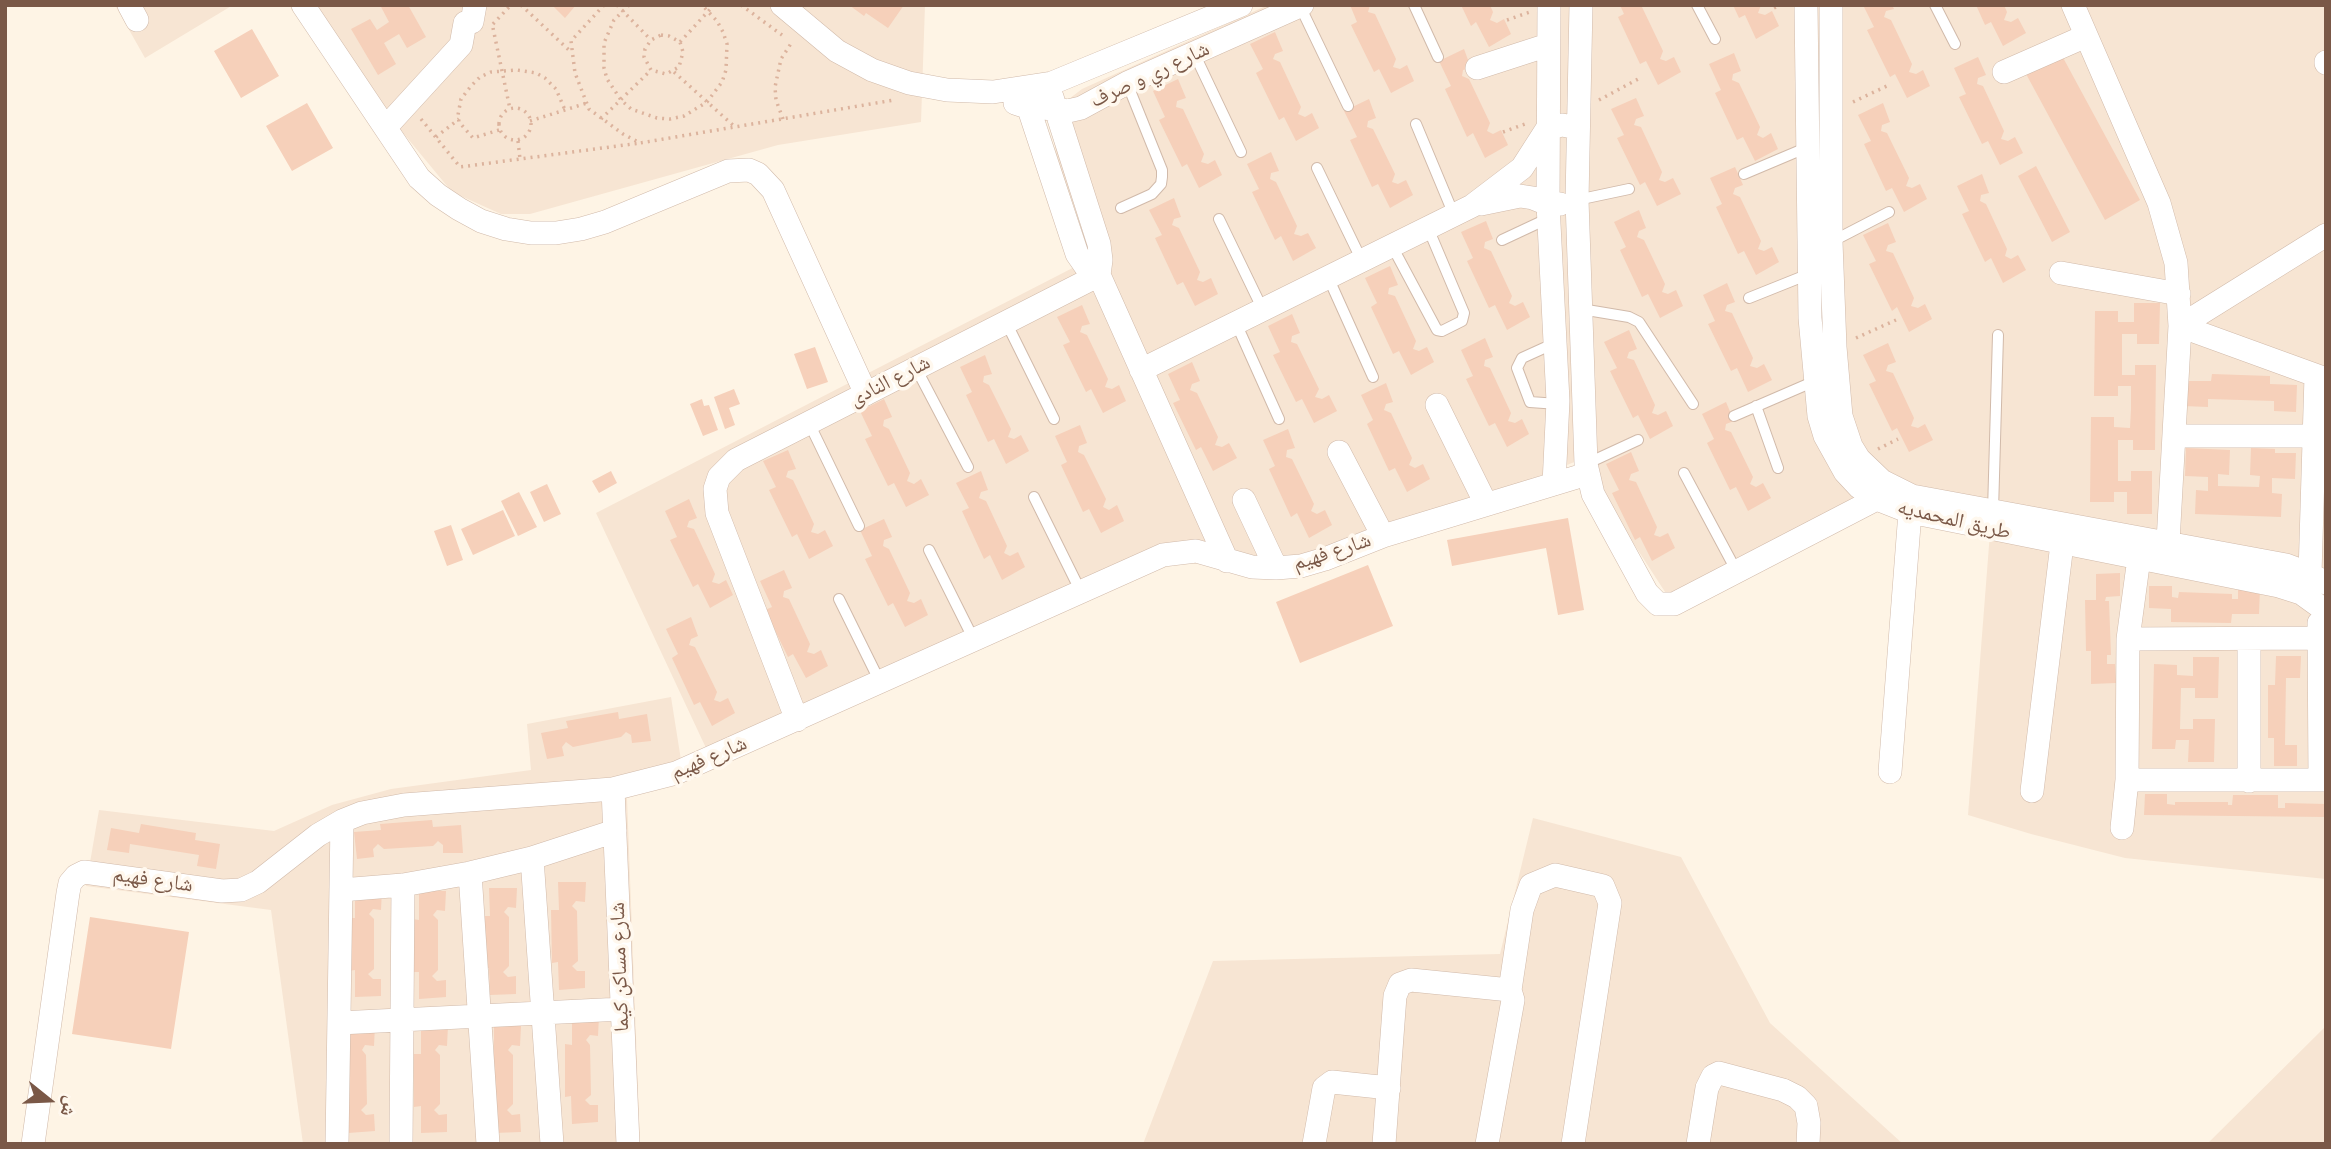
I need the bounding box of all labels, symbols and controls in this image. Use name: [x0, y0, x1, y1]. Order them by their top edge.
street label: شارع ري و صرف: [1086, 36, 1214, 114]
street label: شارع النادى: [845, 350, 935, 412]
street label: طريق المحمديه: [1895, 495, 2013, 545]
street label: شارع فهيم: [1290, 528, 1374, 576]
street label: شارع فهيم: [667, 731, 751, 785]
street label: شارع فهيم: [111, 862, 195, 898]
street label: شارع مساكن كيما: [605, 902, 635, 1032]
north arrow: [14, 1065, 84, 1135]
text: ش: [55, 1093, 83, 1119]

